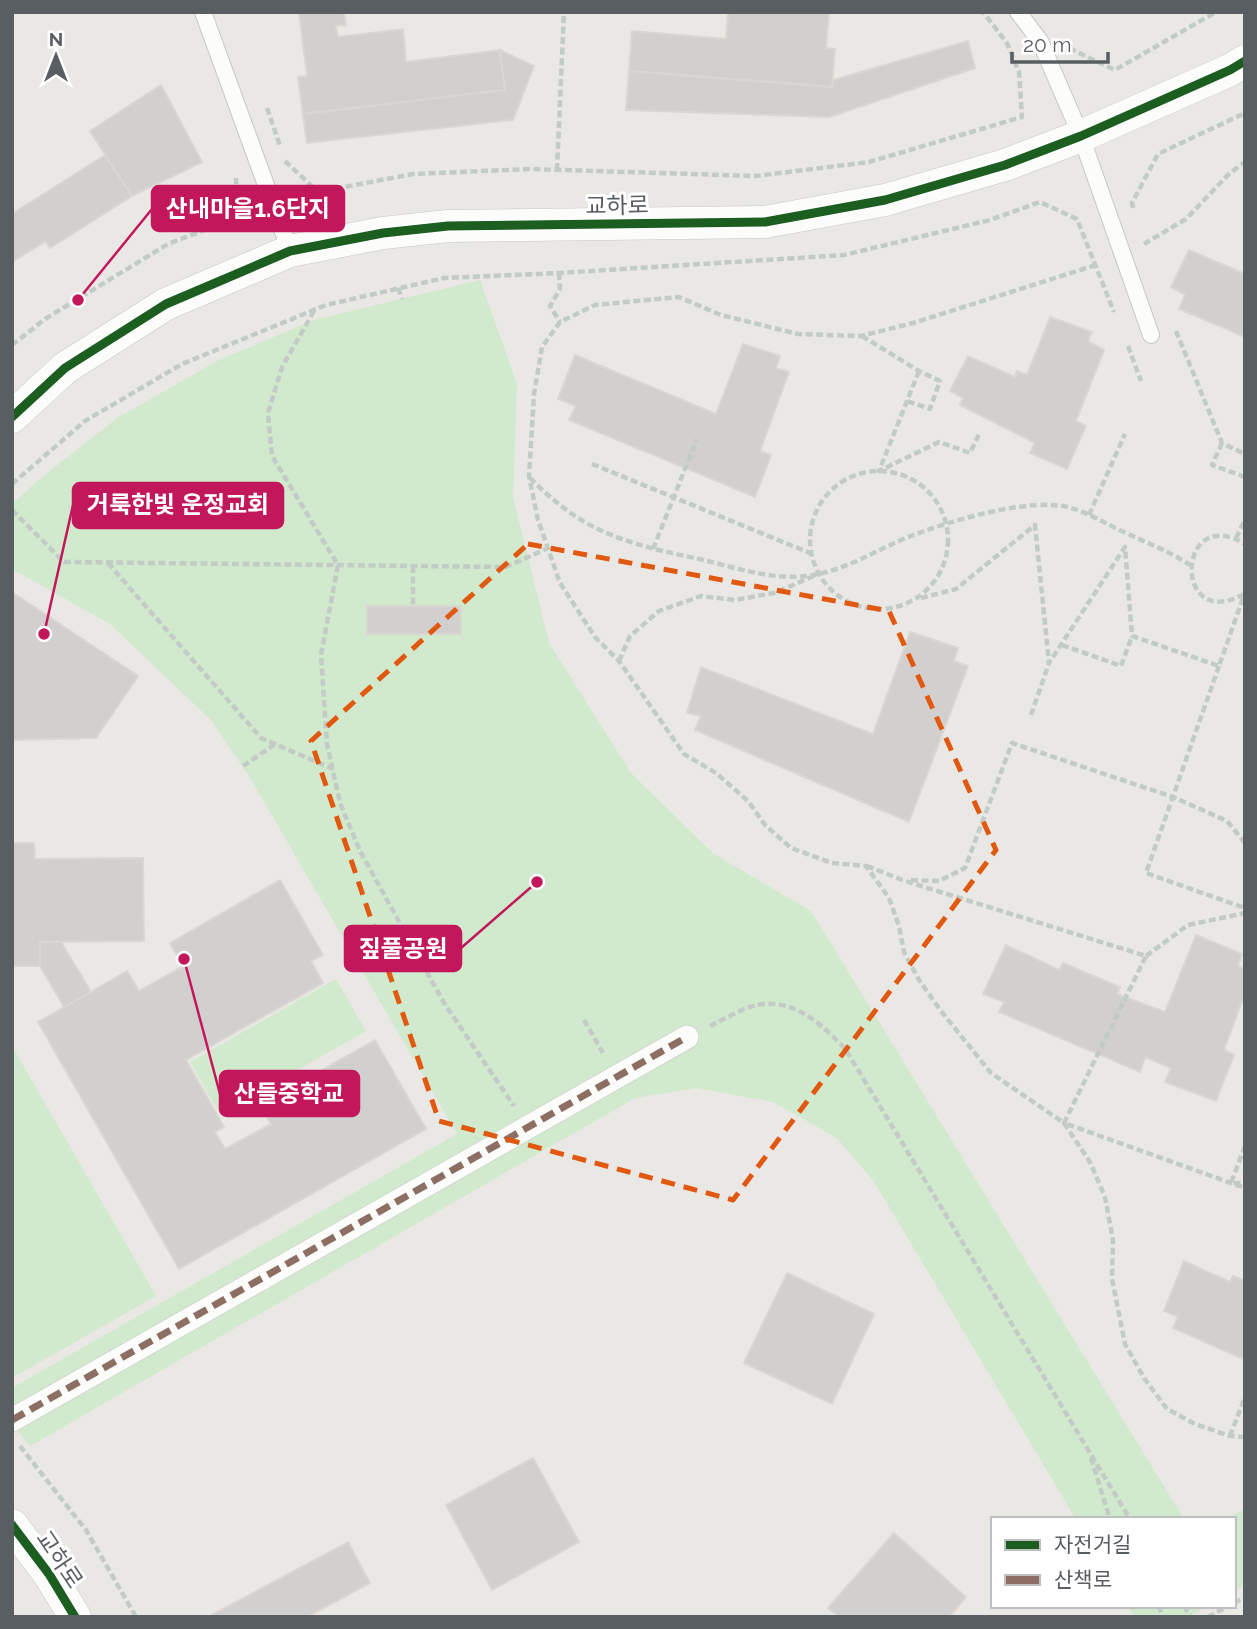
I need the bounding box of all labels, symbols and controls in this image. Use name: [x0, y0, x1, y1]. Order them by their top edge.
north arrow: [21, 21, 91, 91]
scale bar: [1012, 21, 1108, 65]
text: N: [49, 28, 63, 50]
text: 20 m: [1023, 32, 1071, 57]
callout: 산내마을1.6단지: [152, 186, 344, 231]
street label: 교하로: [585, 191, 649, 219]
text: 산내마을1.6단지: [166, 194, 330, 223]
callout: 거룩한빛 운정교회: [73, 483, 283, 528]
text: 거룩한빛 운정교회: [87, 490, 269, 519]
callout: 짚풀공원: [345, 926, 461, 971]
text: 짚풀공원: [359, 934, 447, 963]
callout: 산들중학교: [220, 1071, 359, 1116]
text: 산들중학교: [234, 1079, 344, 1108]
legend: [991, 1517, 1236, 1608]
street label: 교하로: [31, 1525, 89, 1593]
text: 자전거길: [1054, 1532, 1131, 1557]
text: 산책로: [1054, 1567, 1112, 1592]

